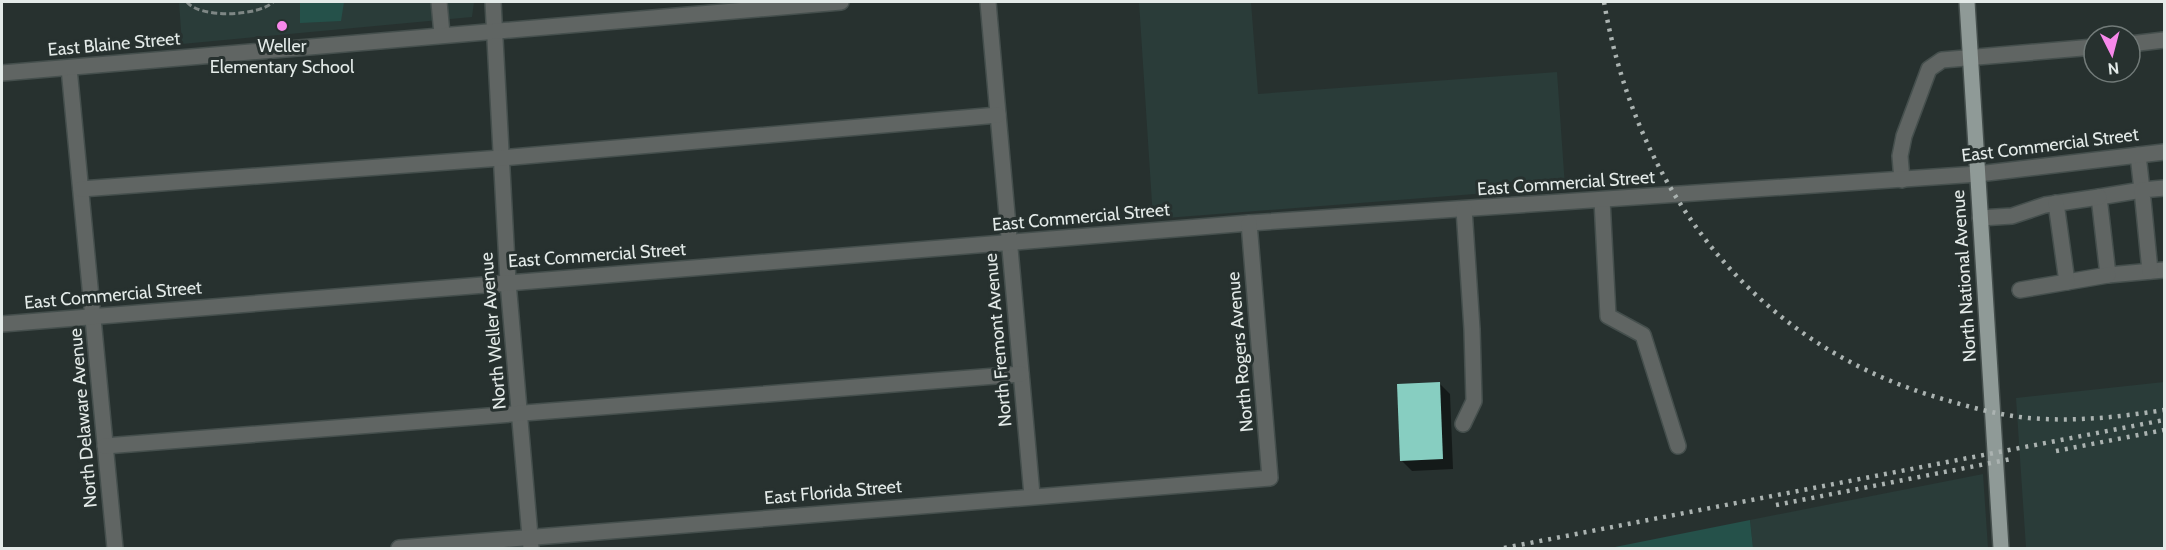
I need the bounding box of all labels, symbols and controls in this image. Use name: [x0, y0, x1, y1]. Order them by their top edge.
marker: Weller Elementary School: [275, 19, 289, 33]
north arrow: [2082, 24, 2142, 84]
street label: East Blaine Street: [47, 27, 181, 61]
place label: Weller Elementary School: [210, 35, 355, 78]
text: N: [2107, 58, 2120, 78]
street label: East Commercial Street: [1960, 123, 2140, 167]
street label: East Commercial Street: [1476, 166, 1656, 200]
street label: North National Avenue: [1947, 189, 1981, 363]
street label: East Commercial Street: [991, 198, 1171, 236]
street label: East Commercial Street: [507, 238, 687, 272]
street label: North Weller Avenue: [475, 251, 511, 411]
street label: North Fremont Avenue: [979, 252, 1017, 428]
street label: North Rogers Avenue: [1222, 271, 1258, 433]
street label: East Commercial Street: [23, 276, 203, 314]
street label: North Delaware Avenue: [64, 327, 102, 509]
street label: East Florida Street: [763, 475, 903, 509]

